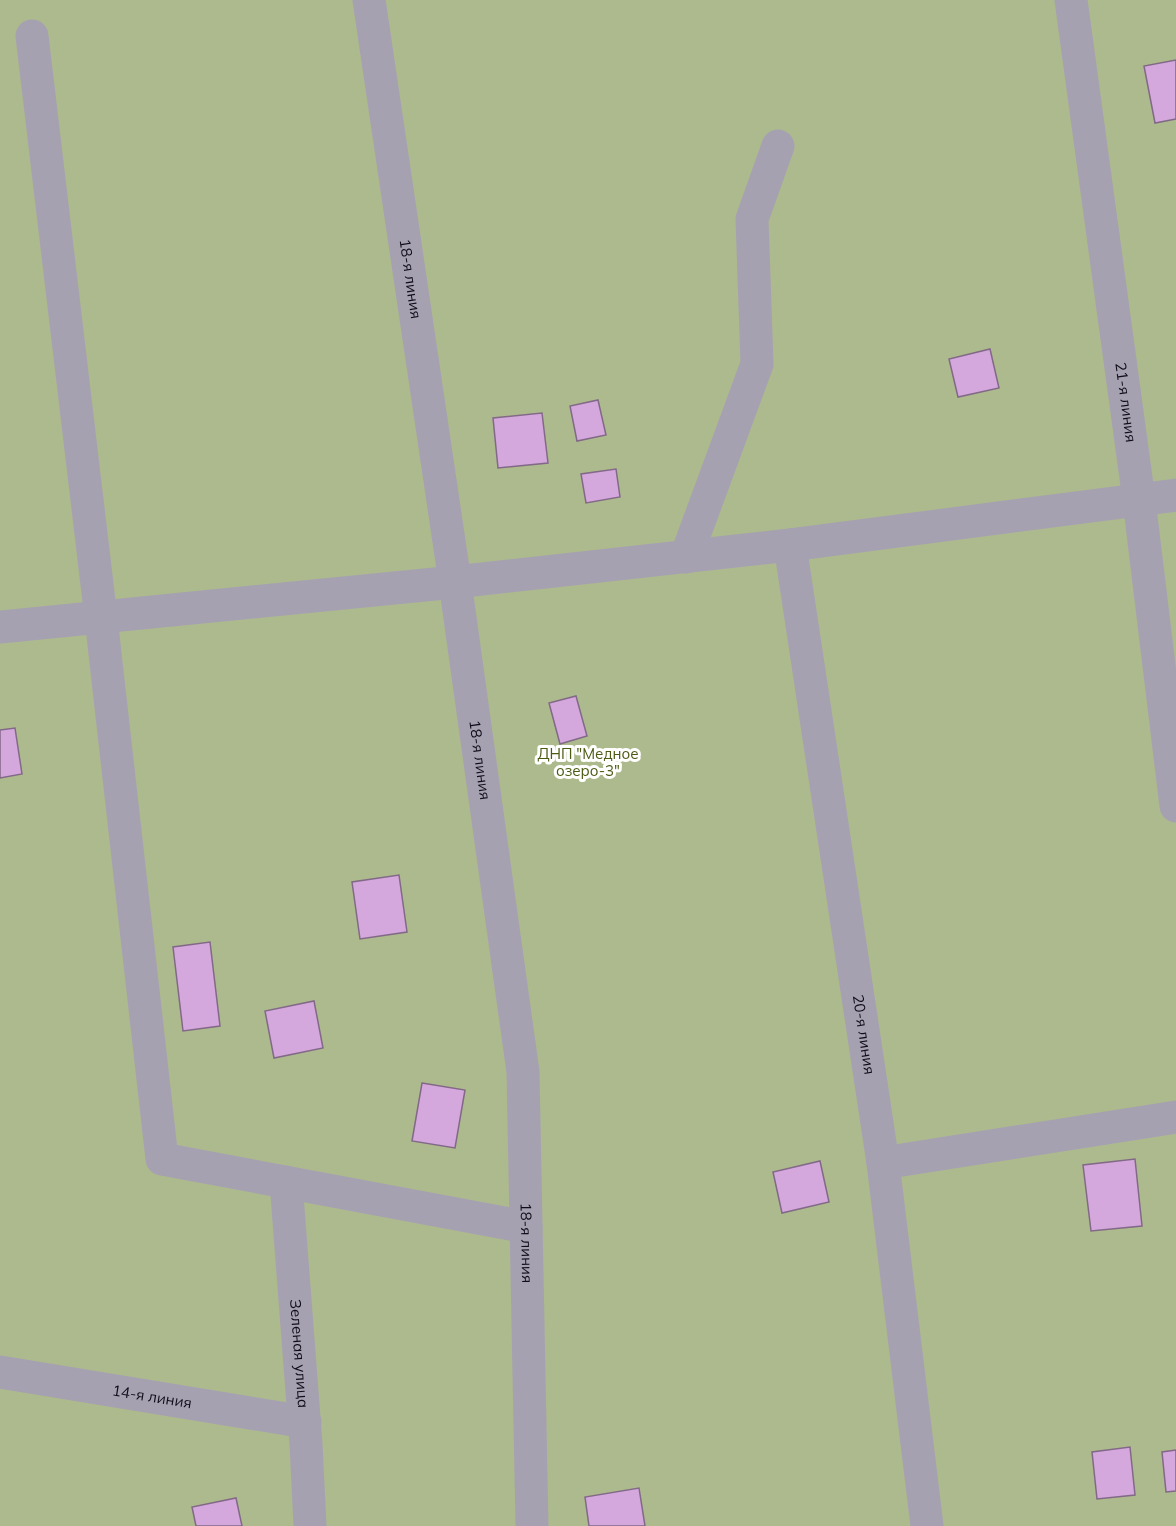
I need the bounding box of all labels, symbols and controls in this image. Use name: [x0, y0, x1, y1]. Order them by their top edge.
street label: 18-я линия: [395, 238, 426, 320]
street label: 21-я линия: [1111, 361, 1141, 443]
street label: 18-я линия: [465, 719, 495, 801]
park label: ДНП "Медное озеро-3": [537, 744, 639, 780]
street label: 20-я линия: [849, 993, 880, 1076]
street label: 18-я линия: [517, 1202, 537, 1283]
street label: Зеленая улица: [286, 1298, 313, 1409]
street label: 14-я линия: [111, 1381, 193, 1412]

